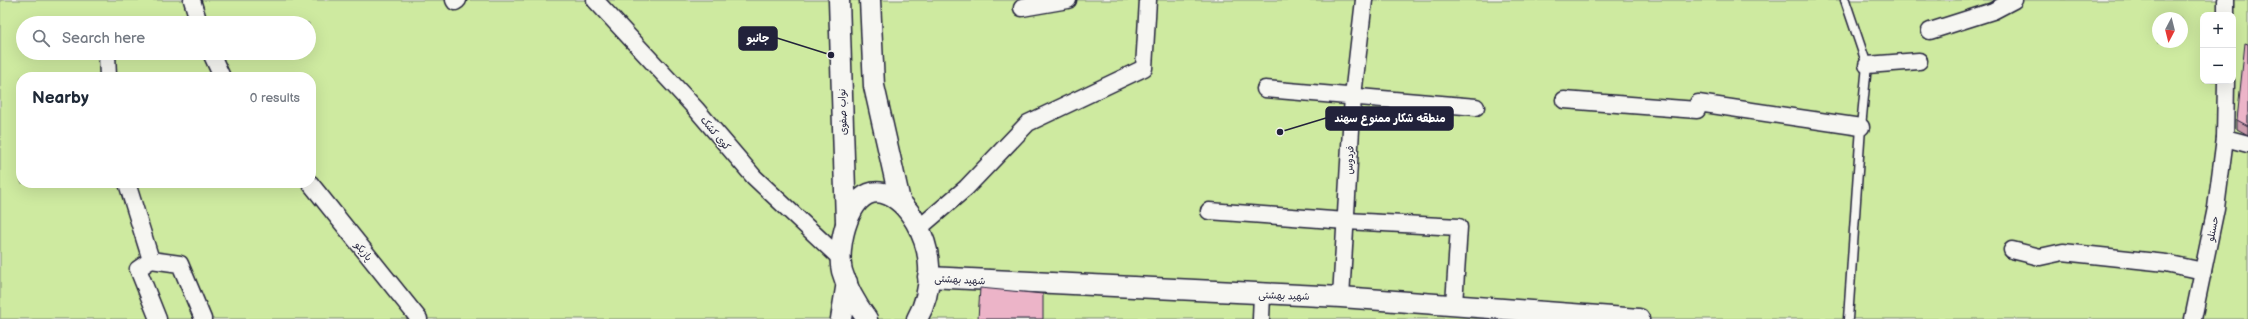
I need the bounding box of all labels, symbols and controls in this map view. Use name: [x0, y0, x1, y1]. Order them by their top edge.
north arrow: [2152, 12, 2188, 48]
map controls: [2200, 12, 2236, 84]
button: +: [2200, 12, 2236, 48]
search box: [16, 16, 316, 60]
icon: search: [30, 27, 52, 49]
callout: جانبو: [739, 27, 777, 50]
text: Search here: [62, 29, 145, 48]
text: جانبو: [746, 32, 769, 46]
button: −: [2200, 48, 2236, 84]
text: Nearby: [32, 88, 89, 108]
street label: نواب صفوی: [836, 88, 850, 135]
text: 0 results: [250, 90, 300, 106]
callout: منطقه شکار ممنوع سهند: [1326, 107, 1453, 130]
text: منطقه شکار ممنوع سهند: [1334, 112, 1446, 126]
street label: کوی کشک: [698, 114, 733, 153]
street label: فردوس: [1343, 145, 1357, 175]
street label: حسنلو: [2205, 215, 2221, 244]
street label: پازیکو: [351, 239, 375, 264]
street label: شهید بهشتی: [934, 273, 986, 288]
street label: شهید بهشتی: [1258, 289, 1310, 304]

